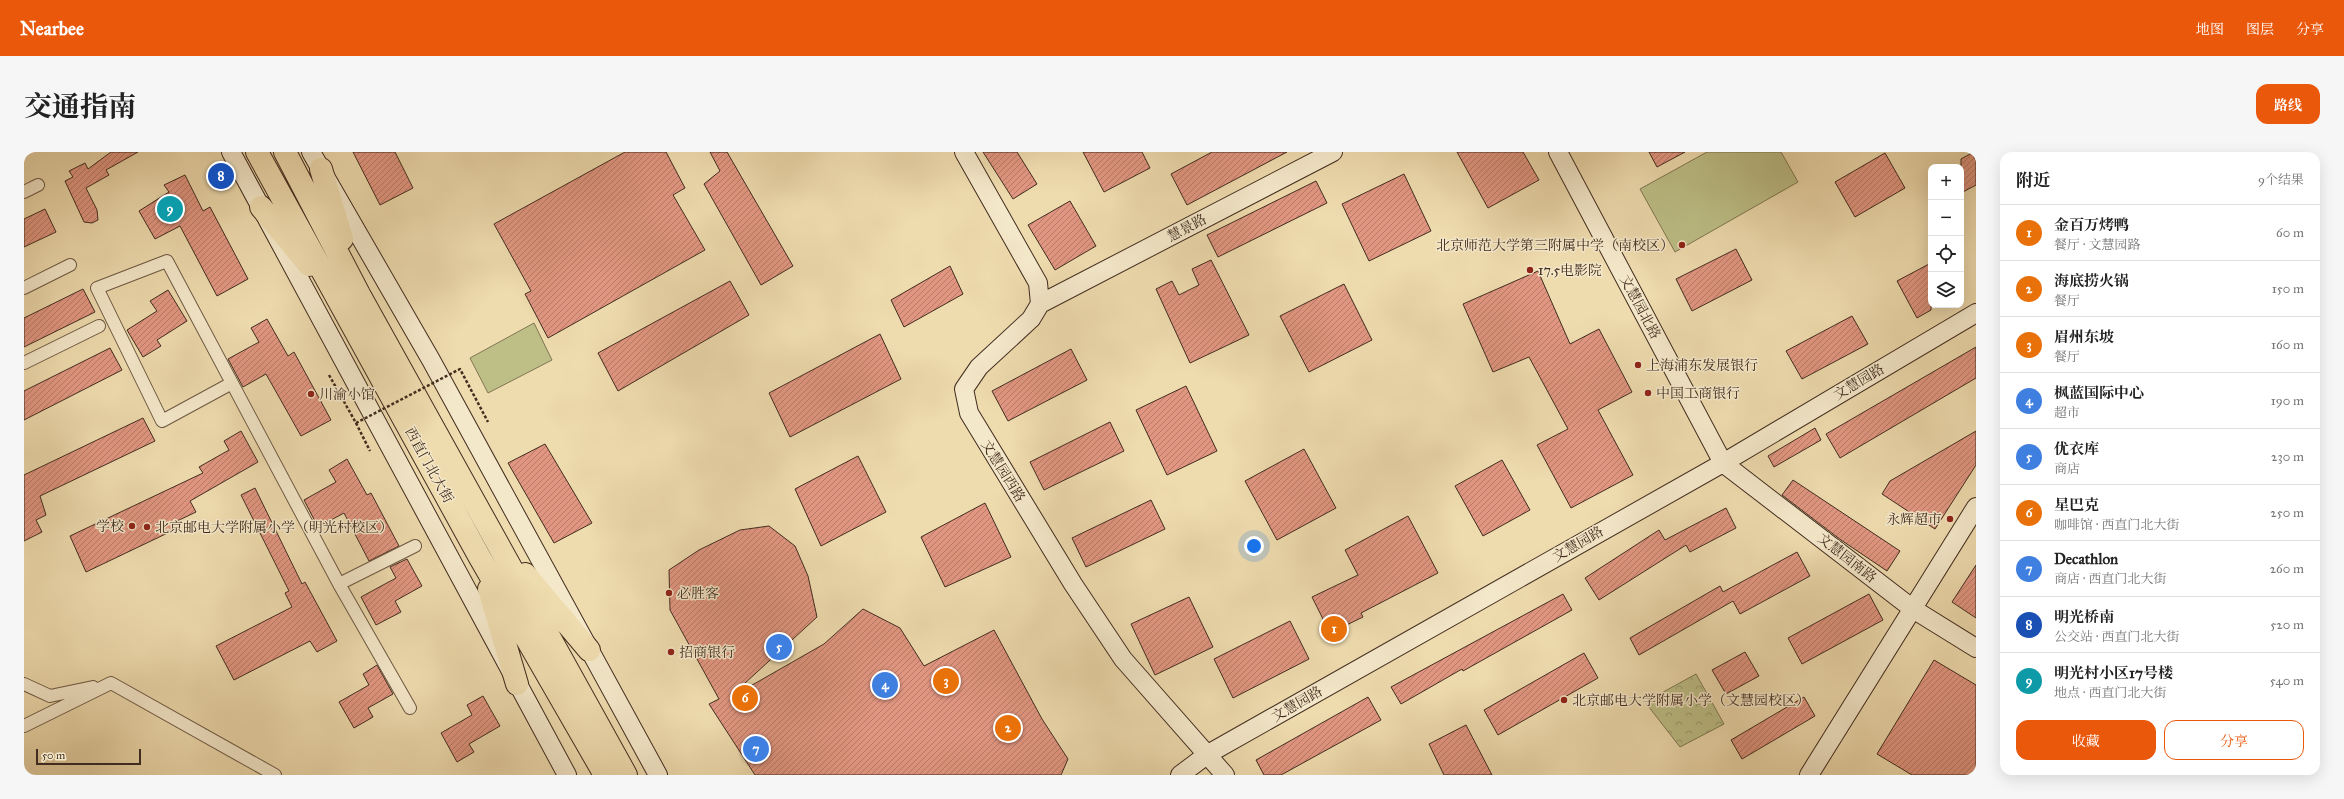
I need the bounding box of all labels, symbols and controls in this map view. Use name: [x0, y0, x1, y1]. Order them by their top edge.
text: Nearbee: [20, 17, 84, 40]
text: 地图: [2196, 21, 2224, 38]
text: 图层: [2246, 21, 2274, 38]
text: 分享: [2296, 21, 2324, 38]
button: 路线: [2256, 84, 2320, 124]
text: 交通指南: [24, 89, 136, 124]
pin: 8: [208, 161, 234, 191]
map controls: [1928, 164, 1964, 308]
button: +: [1928, 164, 1964, 200]
text: 附近: [2016, 170, 2050, 191]
text: 9个结果: [2258, 172, 2304, 188]
pin: 9: [157, 194, 183, 224]
button: −: [1928, 200, 1964, 236]
street label: 慧景路: [1164, 211, 1210, 245]
text: 金百万烤鸭: [2054, 216, 2129, 234]
text: 1: [2026, 225, 2032, 241]
text: 60 m: [2276, 225, 2304, 241]
button: locate: [1928, 236, 1964, 272]
place label: 北京师范大学第三附属中学（南校区）: [1436, 237, 1674, 254]
text: 餐厅 · 文慧园路: [2054, 237, 2140, 253]
marker: 北京师范大学第三附属中学（南校区）: [1677, 240, 1687, 250]
place label: 17.5电影院: [1538, 262, 1602, 279]
marker: 17.5电影院: [1525, 265, 1535, 275]
street label: 文慧园北路: [1616, 272, 1664, 342]
button: layers: [1928, 272, 1964, 308]
text: 海底捞火锅: [2054, 272, 2129, 290]
text: 2: [2026, 281, 2032, 297]
text: 150 m: [2272, 281, 2304, 297]
text: 餐厅: [2054, 293, 2080, 309]
text: 眉州东坡: [2054, 328, 2114, 346]
text: 3: [2026, 337, 2032, 353]
text: 160 m: [2271, 337, 2304, 353]
text: 餐厅: [2054, 349, 2080, 365]
place label: 上海浦东发展银行: [1646, 357, 1758, 374]
marker: 上海浦东发展银行: [1633, 360, 1643, 370]
street label: 文慧园路: [1831, 360, 1887, 404]
text: 枫蓝国际中心: [2054, 384, 2144, 402]
place label: 中国工商银行: [1656, 385, 1740, 402]
place label: 川渝小馆: [319, 386, 375, 403]
marker: 中国工商银行: [1643, 388, 1653, 398]
marker: 川渝小馆: [306, 389, 316, 399]
text: 4: [2025, 393, 2033, 409]
text: 190 m: [2271, 393, 2304, 409]
text: 超市: [2054, 405, 2080, 421]
street label: 西直门北大街: [401, 424, 457, 506]
street label: 文慧园西路: [977, 437, 1029, 505]
text: 优衣库: [2054, 440, 2099, 458]
text: 5: [2026, 449, 2032, 465]
text: 230 m: [2271, 449, 2304, 465]
text: 商店: [2054, 461, 2080, 477]
text: 星巴克: [2054, 496, 2099, 514]
text: 6: [2026, 505, 2032, 521]
text: 250 m: [2270, 505, 2304, 521]
place label: 永辉超市: [1886, 511, 1942, 528]
marker: 永辉超市: [1945, 514, 1955, 524]
text: 咖啡馆 · 西直门北大街: [2054, 517, 2179, 533]
place label: 学校: [96, 518, 124, 535]
place label: 北京邮电大学附属小学（明光村校区）: [155, 519, 393, 536]
marker: 学校: [127, 521, 137, 531]
marker: 北京邮电大学附属小学（明光村校区）: [142, 522, 152, 532]
street label: 文慧园路: [1550, 523, 1606, 565]
street label: 文慧园南路: [1814, 530, 1880, 586]
your location: [1244, 536, 1264, 556]
text: Decathlon: [2054, 550, 2118, 568]
text: 7: [2026, 561, 2032, 577]
text: 260 m: [2270, 561, 2304, 577]
text: 商店 · 西直门北大街: [2054, 571, 2166, 587]
place label: 必胜客: [677, 585, 719, 602]
marker: 必胜客: [664, 588, 674, 598]
text: 明光桥南: [2054, 608, 2114, 626]
pin: 1: [1321, 614, 1347, 644]
text: 8: [2026, 617, 2032, 633]
text: 520 m: [2270, 617, 2304, 633]
text: 公交站 · 西直门北大街: [2054, 629, 2179, 645]
pin: 5: [766, 632, 792, 662]
place label: 招商银行: [679, 644, 735, 661]
marker: 招商银行: [666, 647, 676, 657]
text: 明光村小区17号楼: [2054, 664, 2173, 682]
pin: 3: [933, 666, 959, 696]
pin: 4: [872, 670, 898, 700]
text: 9: [2026, 673, 2032, 689]
text: 540 m: [2270, 673, 2304, 689]
pin: 6: [732, 683, 758, 713]
street label: 文慧园路: [1269, 683, 1325, 725]
text: 地点 · 西直门北大街: [2054, 685, 2166, 701]
place label: 北京邮电大学附属小学（文慧园校区）: [1572, 692, 1810, 709]
marker: 北京邮电大学附属小学（文慧园校区）: [1559, 695, 1569, 705]
pin: 2: [995, 713, 1021, 743]
button: 收藏: [2016, 720, 2156, 760]
button: 分享: [2164, 720, 2304, 760]
pin: 7: [743, 734, 769, 764]
scale bar: [36, 747, 141, 766]
text: 50 m: [42, 749, 65, 762]

